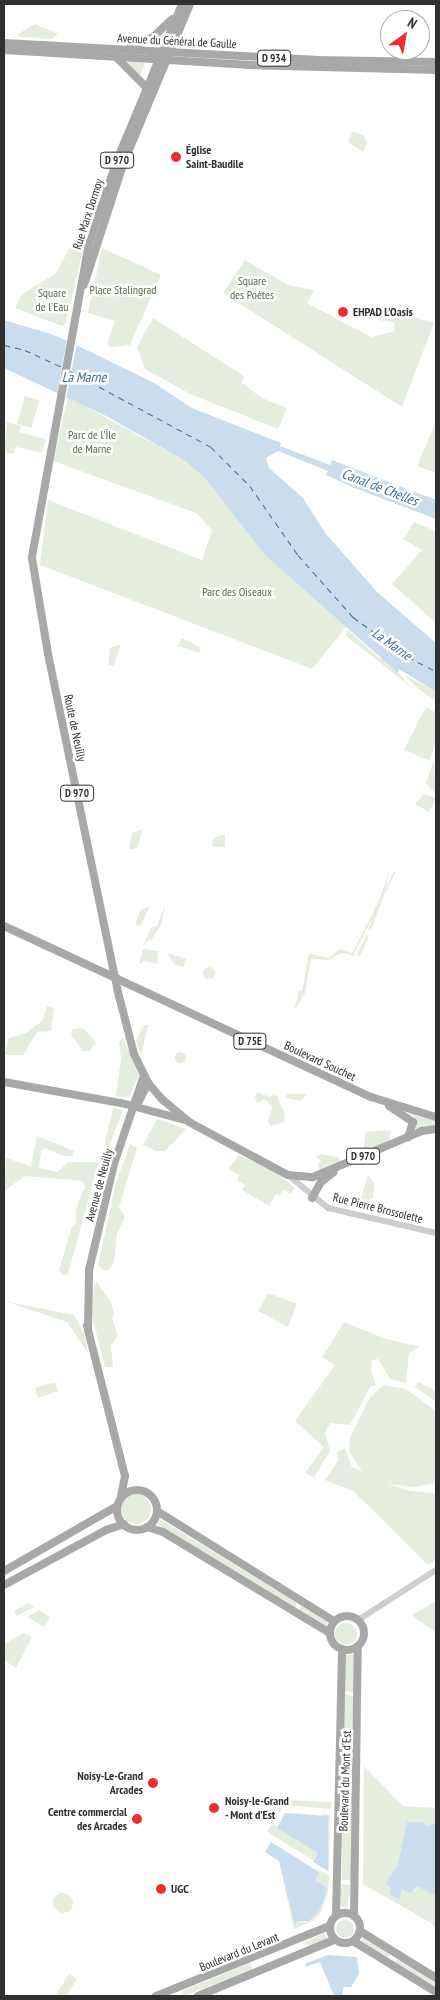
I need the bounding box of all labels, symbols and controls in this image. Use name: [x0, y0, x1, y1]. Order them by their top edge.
north arrow: [380, 10, 430, 60]
text: N: [404, 13, 420, 33]
street label: Avenue du Général de Gaulle: [117, 31, 237, 51]
road number: D 934: [256, 49, 292, 66]
place label: Église Saint-Baudile: [186, 143, 244, 171]
marker: Église Saint-Baudile: [170, 151, 182, 163]
road number: D 970: [100, 152, 134, 168]
street label: Rue Marx Dormoy: [70, 177, 106, 251]
park label: Square des Poètes: [230, 274, 274, 302]
park label: Place Stalingrad: [90, 283, 156, 297]
park label: Square de l'Eau: [36, 286, 68, 314]
place label: EHPAD L'Oasis: [353, 305, 413, 319]
marker: EHPAD L'Oasis: [337, 306, 349, 318]
water label: La Marne: [62, 369, 106, 385]
park label: Parc de l'Île de Marne: [68, 428, 116, 456]
water label: Canal de Chelles: [340, 465, 420, 509]
park label: Parc des Oiseaux: [202, 585, 272, 599]
water label: La Marne: [369, 624, 415, 664]
street label: Route de Neuilly: [61, 693, 89, 763]
road number: D 970: [60, 784, 94, 801]
road number: D 75E: [232, 1032, 268, 1050]
street label: Boulevard Souchet: [282, 1038, 358, 1084]
street label: Avenue de Neuilly: [82, 1147, 116, 1223]
road number: D 970: [346, 1148, 380, 1164]
street label: Rue Pierre Brossolette: [332, 1190, 424, 1226]
street label: Boulevard du Mont d'Est: [336, 1730, 354, 1832]
place label: Noisy-Le-Grand Arcades: [77, 1769, 143, 1797]
marker: Noisy-Le-Grand Arcades: [147, 1777, 159, 1789]
place label: Noisy-le-Grand - Mont d’Est: [225, 1794, 289, 1822]
marker: Noisy-le-Grand - Mont d’Est: [207, 1801, 221, 1815]
place label: Centre commercial des Arcades: [48, 1805, 127, 1833]
marker: Centre commercial des Arcades: [131, 1813, 143, 1825]
place label: UGC: [171, 1882, 189, 1896]
marker: UGC: [155, 1883, 167, 1895]
street label: Boulevard du Levant: [197, 1930, 281, 1974]

